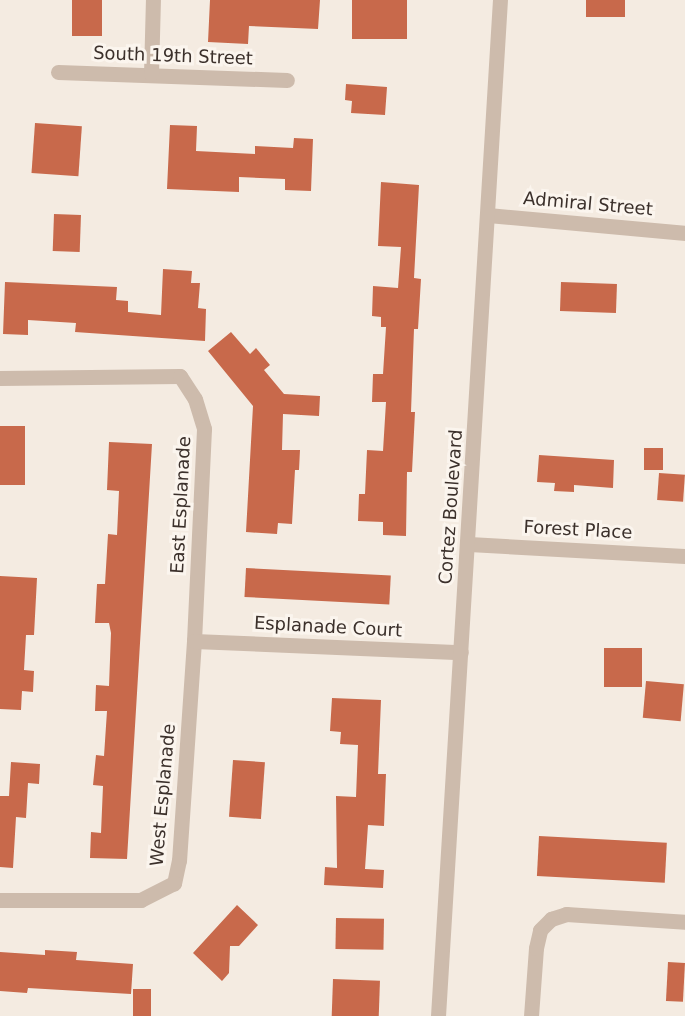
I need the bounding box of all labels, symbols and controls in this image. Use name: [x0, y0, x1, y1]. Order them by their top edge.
street label: South 19th Street: [93, 42, 253, 70]
street label: Admiral Street: [522, 188, 654, 220]
street label: Cortez Boulevard: [435, 429, 467, 585]
street label: East Esplanade: [167, 436, 195, 574]
street label: Forest Place: [523, 516, 633, 544]
street label: Esplanade Court: [253, 612, 403, 642]
street label: West Esplanade: [146, 723, 180, 867]

